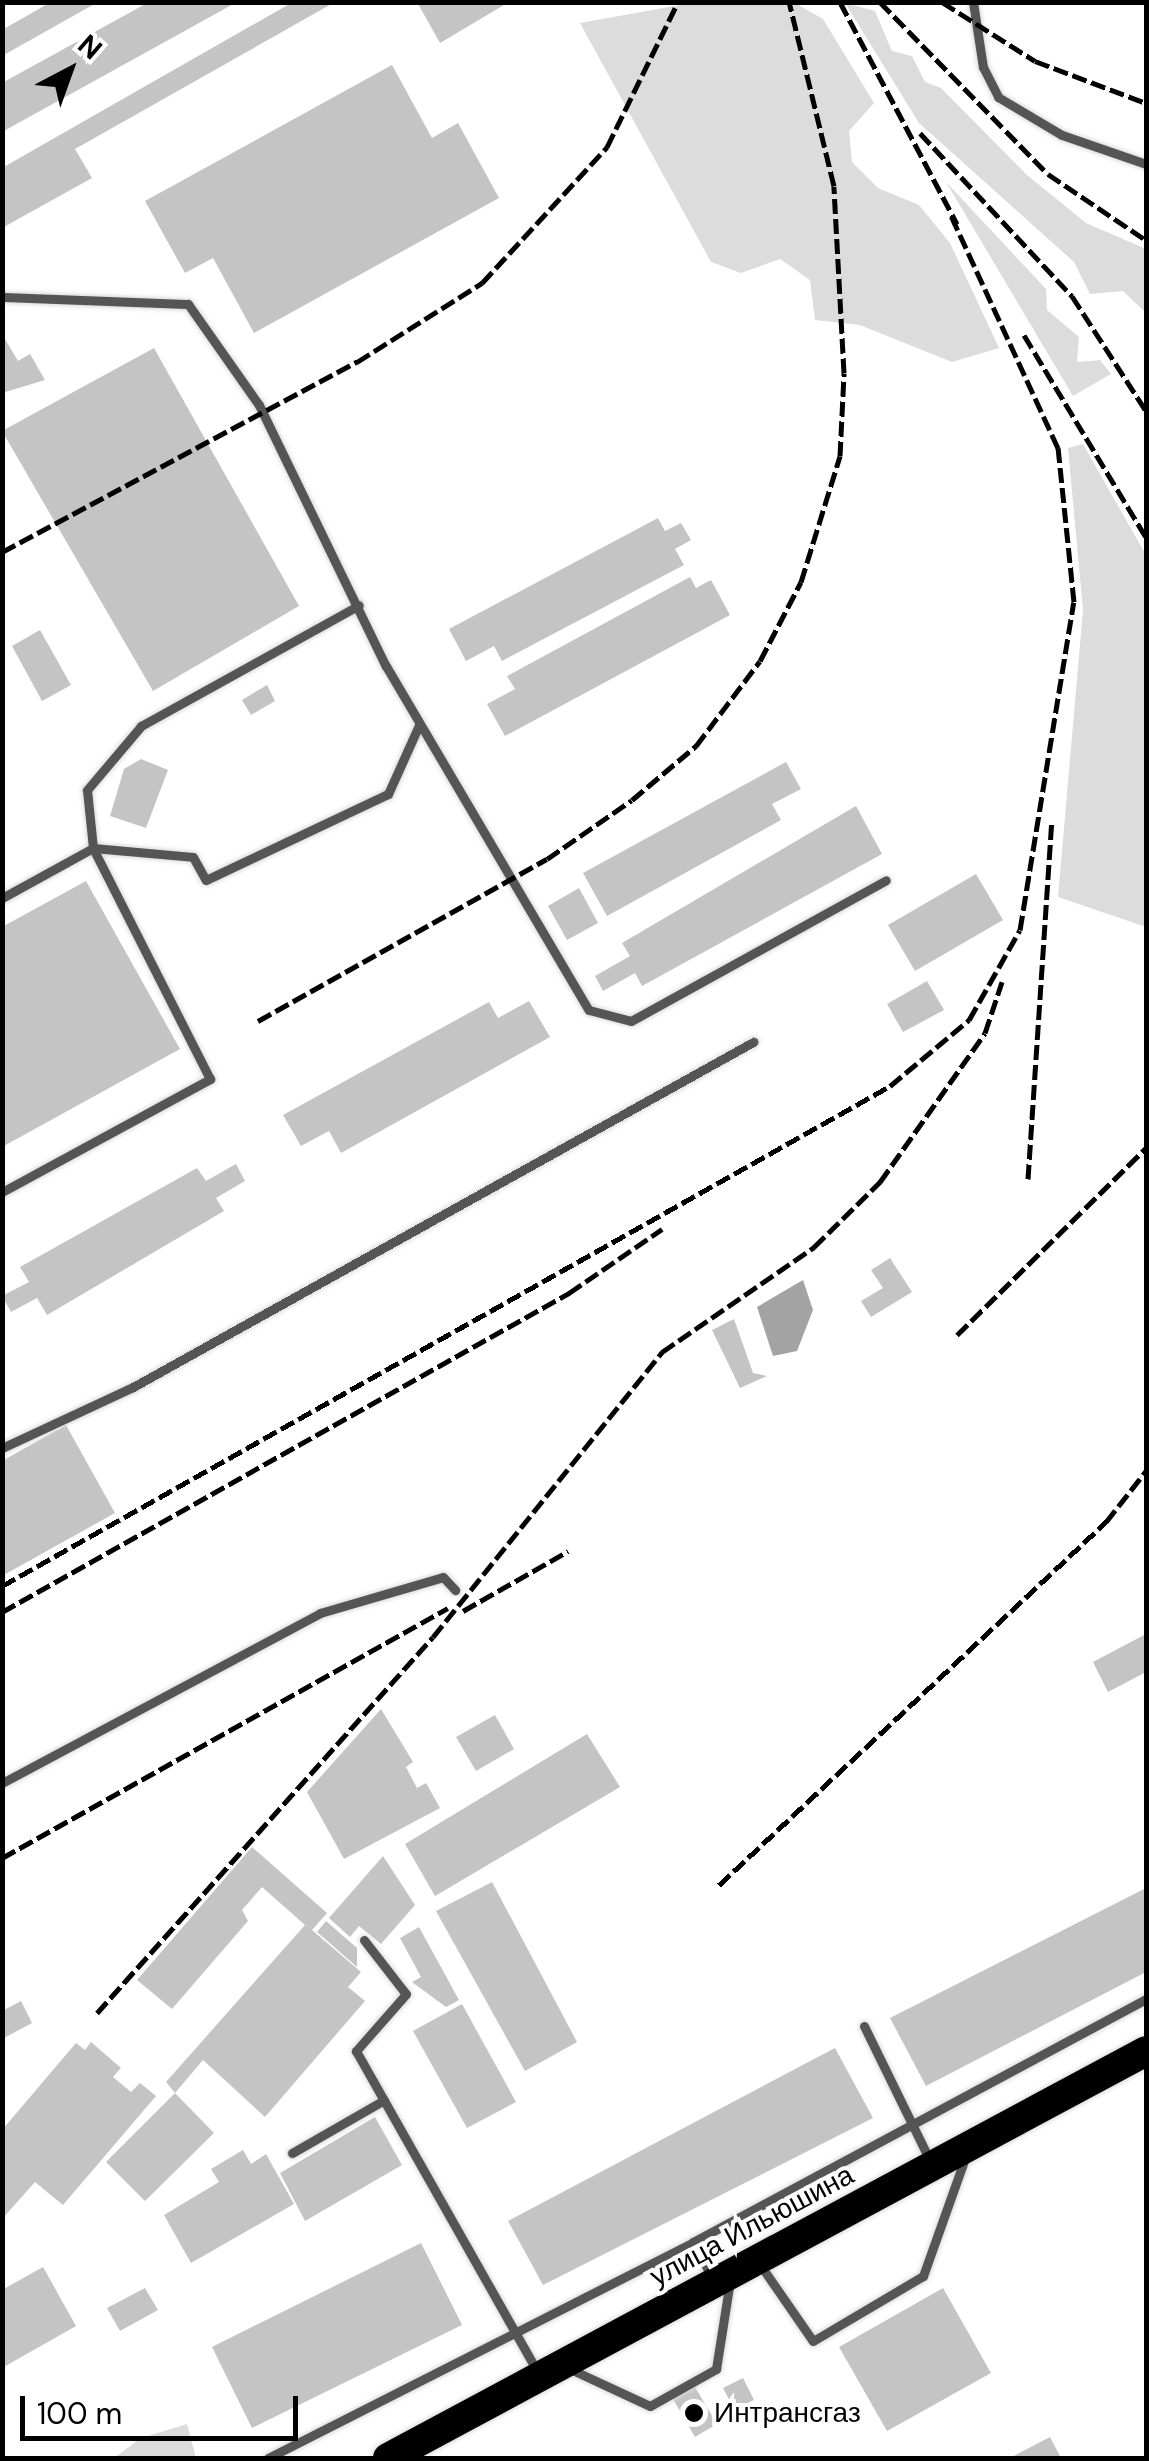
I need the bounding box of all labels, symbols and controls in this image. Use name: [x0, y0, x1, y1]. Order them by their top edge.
north arrow: [20, 20, 120, 120]
text: N: [70, 26, 110, 68]
street label: улица Ильюшина: [645, 2158, 859, 2294]
scale bar: [25, 2376, 302, 2438]
text: 100 m: [37, 2394, 122, 2433]
place label: Интрансгаз: [714, 2396, 861, 2430]
marker: Интрансгаз: [683, 2402, 705, 2424]

